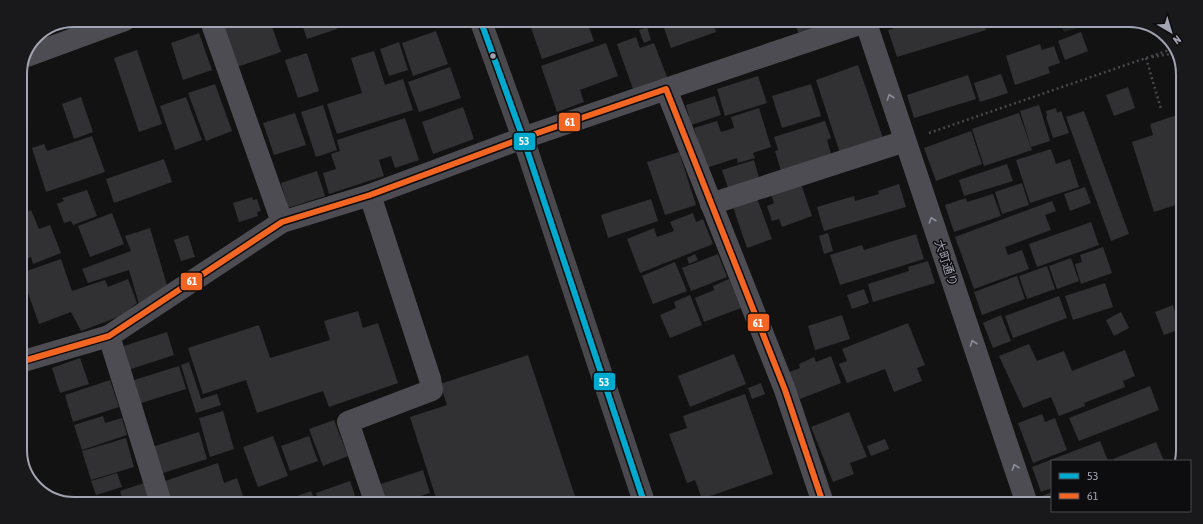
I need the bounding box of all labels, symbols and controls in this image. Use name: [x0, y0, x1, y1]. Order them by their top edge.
north arrow: [1151, 12, 1191, 52]
text: N: [1171, 33, 1183, 47]
unlabelled marker: [488, 51, 498, 61]
one-way arrow: [887, 94, 895, 101]
line badge: 61: [558, 112, 581, 132]
text: 61: [565, 116, 575, 128]
line badge: 53: [513, 132, 536, 151]
text: 53: [519, 135, 529, 147]
one-way arrow: [928, 217, 937, 224]
street label: 大町通り: [932, 238, 960, 288]
line badge: 61: [180, 272, 203, 291]
text: 61: [187, 275, 197, 287]
line badge: 61: [747, 313, 770, 332]
text: 61: [753, 317, 763, 329]
one-way arrow: [969, 340, 978, 347]
line badge: 53: [593, 372, 616, 391]
text: 53: [599, 376, 609, 388]
legend: [1051, 460, 1191, 512]
one-way arrow: [1011, 463, 1019, 470]
text: 53: [1087, 469, 1098, 483]
text: 61: [1087, 489, 1099, 503]

